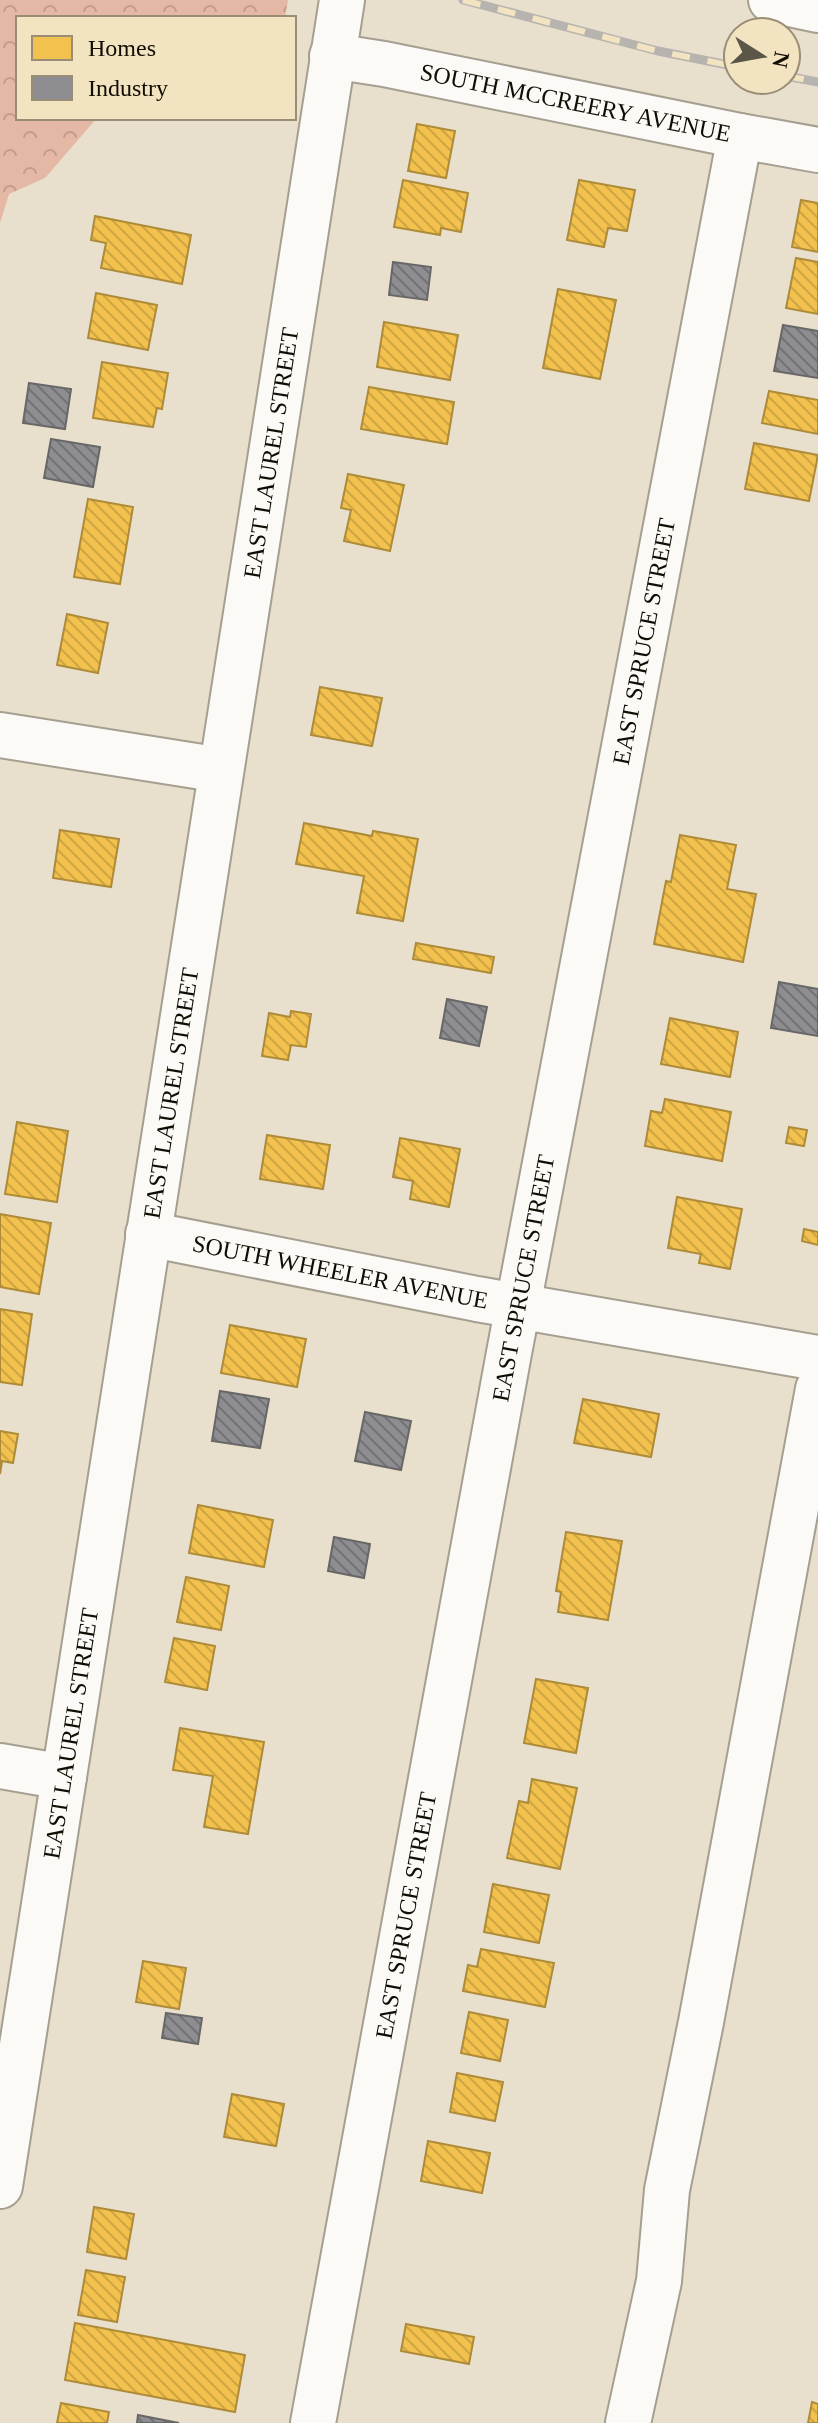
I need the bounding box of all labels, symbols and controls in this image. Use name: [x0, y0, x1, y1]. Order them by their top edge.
legend: [16, 16, 296, 120]
north arrow: [722, 16, 802, 96]
text: Homes: [88, 35, 156, 61]
text: N: [767, 50, 795, 70]
street label: SOUTH MCCREERY AVENUE: [418, 59, 733, 147]
text: Industry: [88, 75, 168, 101]
street label: EAST LAUREL STREET: [239, 326, 304, 580]
street label: EAST SPRUCE STREET: [608, 516, 680, 767]
street label: EAST LAUREL STREET: [139, 966, 203, 1221]
street label: EAST SPRUCE STREET: [487, 1152, 559, 1404]
street label: SOUTH WHEELER AVENUE: [190, 1230, 490, 1314]
street label: EAST LAUREL STREET: [38, 1606, 103, 1861]
street label: EAST SPRUCE STREET: [371, 1790, 441, 2041]

